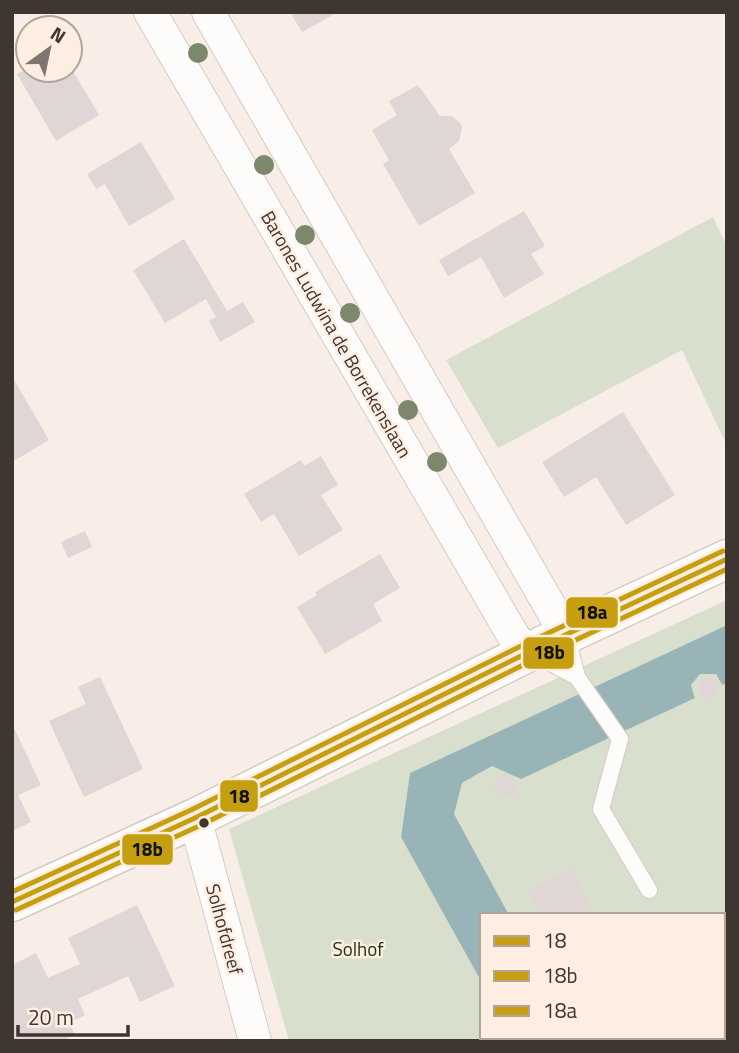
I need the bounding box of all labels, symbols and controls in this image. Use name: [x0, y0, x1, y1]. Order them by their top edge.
north arrow: [14, 14, 84, 84]
text: N: [45, 19, 72, 50]
street label: Barones Ludwina de Borrekenslaan: [254, 205, 420, 463]
line badge: 18a: [565, 596, 619, 629]
text: 18a: [577, 597, 608, 626]
line badge: 18b: [522, 636, 575, 670]
text: 18b: [533, 637, 565, 666]
line badge: 18: [219, 779, 259, 813]
text: 18: [228, 781, 250, 810]
unlabelled marker: [197, 816, 211, 830]
line badge: 18b: [121, 833, 174, 866]
text: 18b: [131, 834, 163, 863]
street label: Solhofdreef: [199, 880, 251, 978]
legend: [480, 913, 725, 1039]
text: 18: [543, 924, 567, 956]
park label: Solhof: [332, 934, 384, 963]
text: 18b: [543, 959, 578, 991]
scale bar: [18, 993, 128, 1038]
text: 18a: [543, 994, 578, 1026]
text: 20 m: [28, 1001, 74, 1033]

